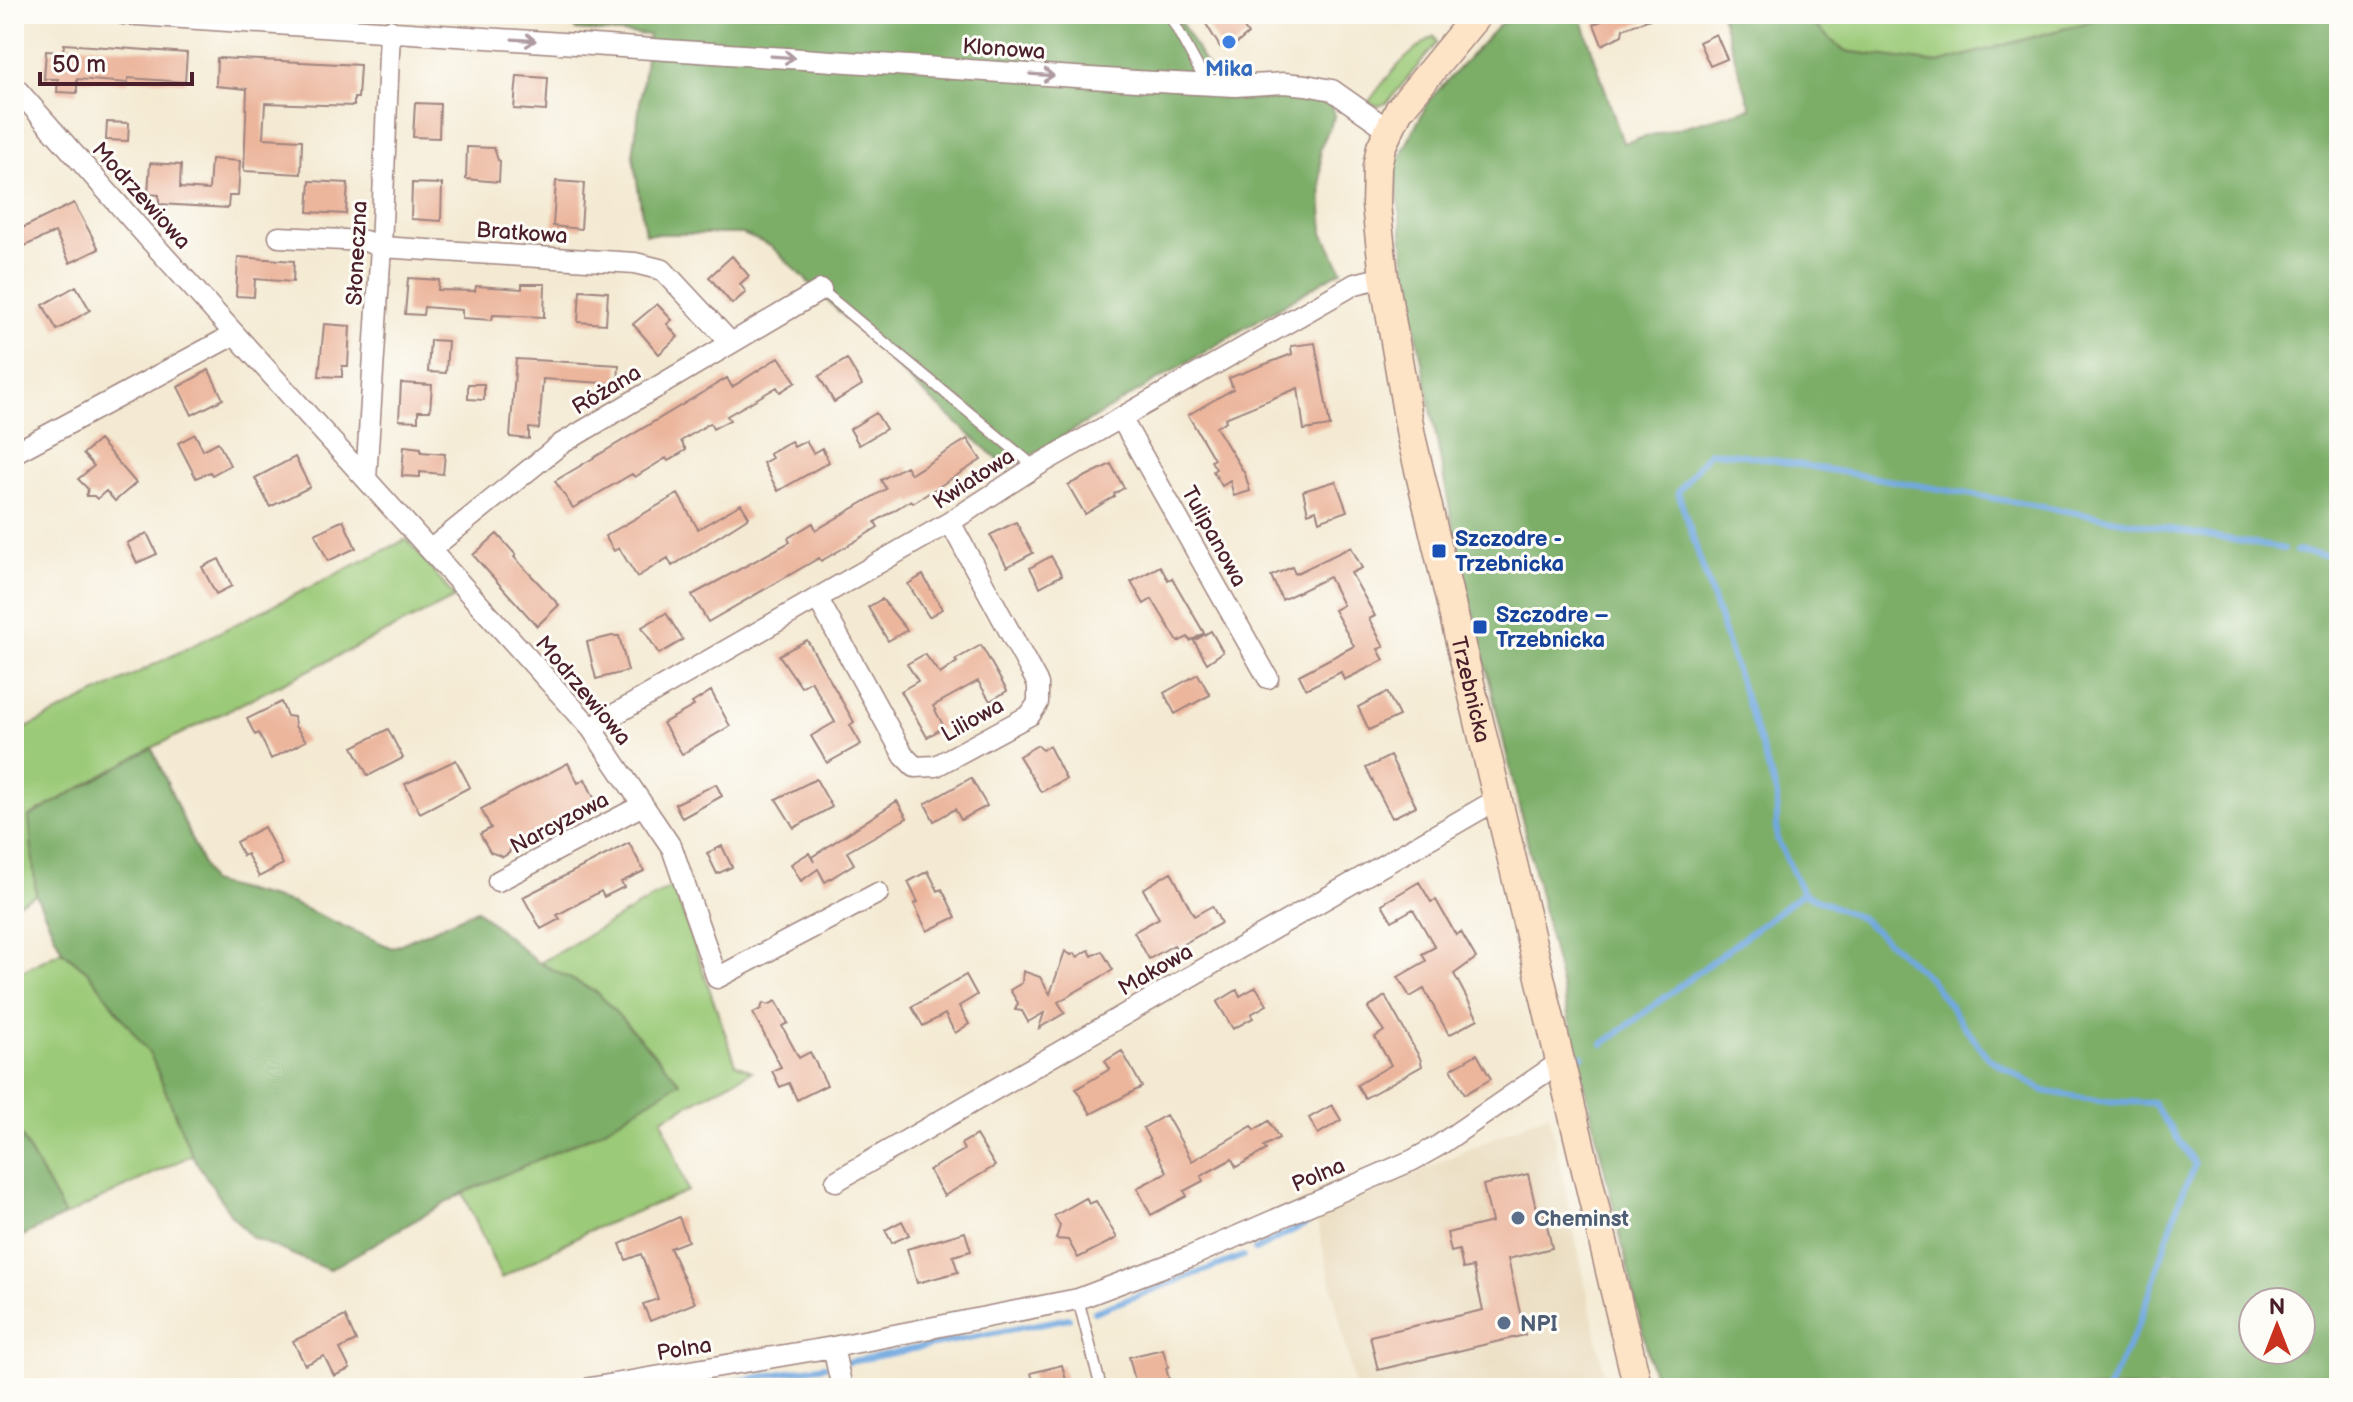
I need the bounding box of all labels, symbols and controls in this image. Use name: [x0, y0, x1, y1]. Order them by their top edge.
one-way arrow: [510, 33, 537, 48]
street label: Klonowa: [961, 33, 1046, 66]
marker: Mika: [1220, 33, 1238, 51]
scale bar: [40, 36, 192, 86]
text: 50 m: [52, 50, 106, 79]
one-way arrow: [769, 50, 796, 65]
place label: Mika: [1205, 56, 1253, 83]
one-way arrow: [1028, 68, 1055, 83]
street label: Modrzewiowa: [86, 137, 196, 255]
street label: Słoneczna: [341, 200, 374, 306]
street label: Bratkowa: [475, 217, 569, 250]
street label: Różana: [567, 359, 646, 421]
street label: Kwiatowa: [928, 443, 1020, 516]
street label: Tulipanowa: [1175, 482, 1252, 592]
place label: Szczodre - Trzebnicka: [1455, 526, 1564, 578]
marker: Szczodre - Trzebnicka: [1430, 542, 1448, 560]
place label: Szczodre – Trzebnicka: [1496, 602, 1609, 654]
marker: Szczodre – Trzebnicka: [1471, 618, 1489, 636]
street label: Modrzewiowa: [529, 631, 637, 751]
street label: Trzebnicka: [1444, 634, 1496, 745]
street label: Liliowa: [937, 692, 1009, 748]
street label: Narcyzowa: [506, 786, 614, 861]
street label: Makowa: [1114, 938, 1198, 1002]
street label: Polna: [1288, 1152, 1349, 1199]
place label: Cheminst: [1534, 1206, 1630, 1233]
marker: Cheminst: [1509, 1209, 1527, 1227]
north arrow: [2237, 1286, 2317, 1366]
text: N: [2269, 1294, 2285, 1321]
place label: NPI: [1520, 1311, 1558, 1338]
marker: NPI: [1495, 1314, 1513, 1332]
street label: Polna: [655, 1332, 714, 1367]

